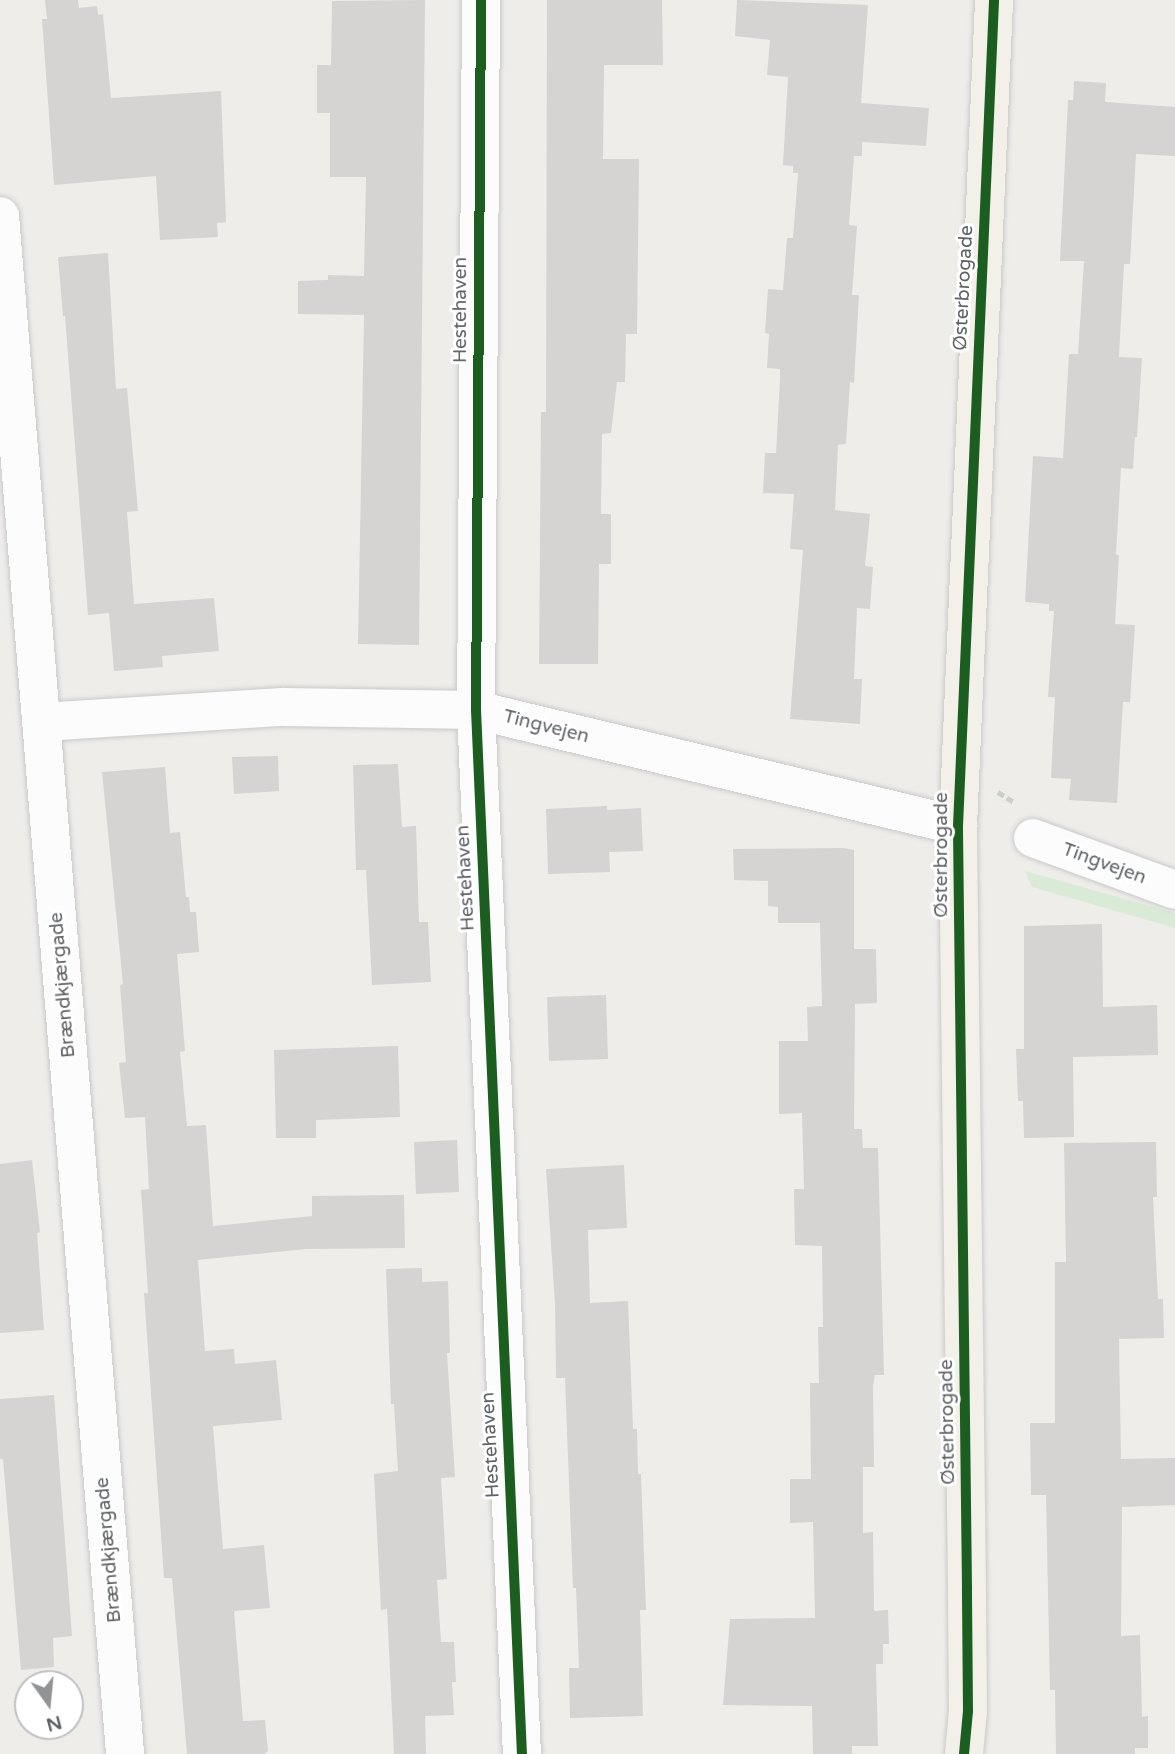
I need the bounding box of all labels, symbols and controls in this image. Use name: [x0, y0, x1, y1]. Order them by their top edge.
street label: Østerbrogade: [949, 225, 979, 351]
street label: Hestehaven: [450, 257, 472, 363]
street label: Tingvejen: [501, 705, 591, 749]
street label: Østerbrogade: [931, 792, 953, 918]
street label: Hestehaven: [452, 824, 480, 932]
street label: Tingvejen: [1059, 838, 1149, 890]
street label: Brændkjærgade: [45, 911, 81, 1059]
street label: Østerbrogade: [936, 1359, 960, 1485]
street label: Hestehaven: [477, 1391, 505, 1499]
street label: Brændkjærgade: [91, 1476, 127, 1624]
north arrow: [14, 1670, 84, 1740]
text: N: [44, 1711, 64, 1736]

